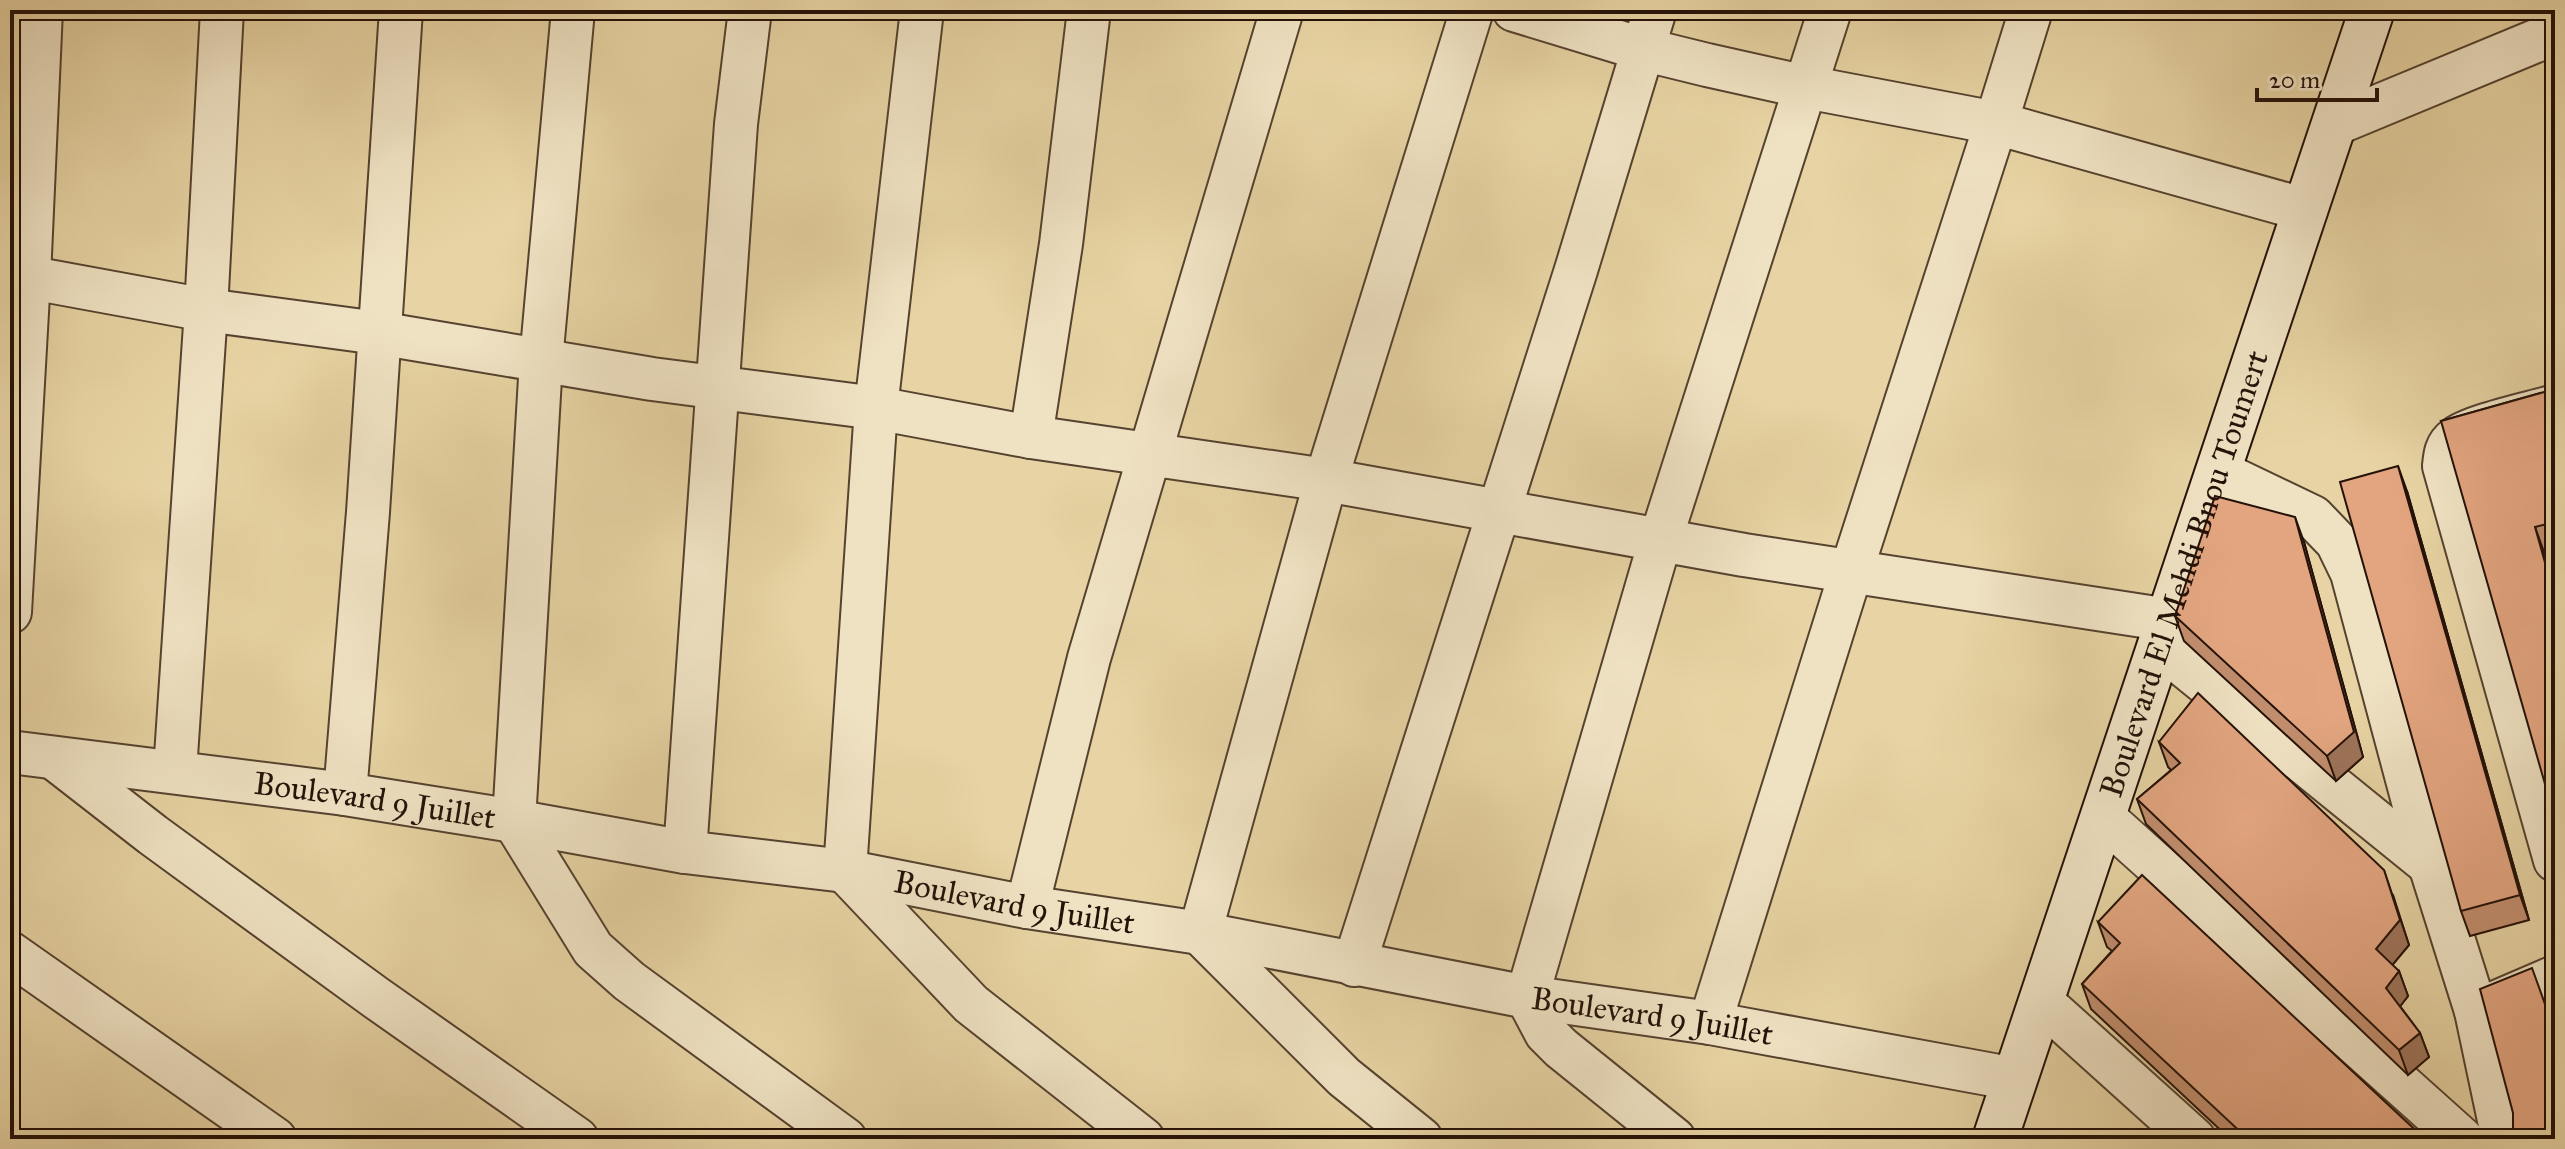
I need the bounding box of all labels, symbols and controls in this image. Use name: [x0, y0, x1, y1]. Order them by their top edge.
scale bar: [2257, 52, 2377, 102]
text: 20 m: [2269, 65, 2320, 95]
street label: Boulevard El Mehdi Bnou Toumert: [2091, 345, 2276, 802]
street label: Boulevard 9 Juillet: [252, 763, 499, 837]
street label: Boulevard 9 Juillet: [891, 862, 1137, 942]
street label: Boulevard 9 Juillet: [1529, 978, 1776, 1054]

